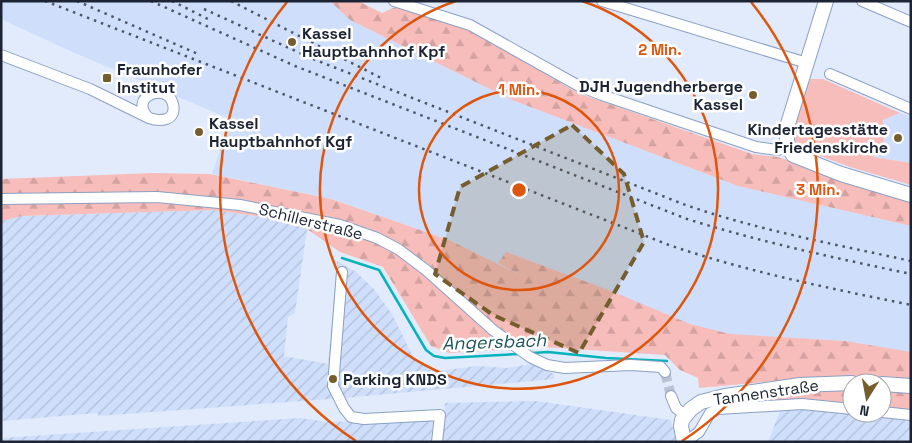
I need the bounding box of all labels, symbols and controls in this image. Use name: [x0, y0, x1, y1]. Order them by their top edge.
place label: Kassel Hauptbahnhof Kpf: [302, 23, 445, 62]
marker: Kassel Hauptbahnhof Kpf: [286, 36, 298, 48]
text: 2 Min.: [638, 40, 682, 59]
place label: Fraunhofer Institut: [117, 59, 202, 98]
marker: Fraunhofer Institut: [101, 72, 113, 84]
place label: DJH Jugendherberge Kassel: [579, 76, 743, 115]
text: 1 Min.: [498, 80, 540, 99]
marker: DJH Jugendherberge Kassel: [747, 89, 759, 101]
place label: Kassel Hauptbahnhof Kgf: [209, 113, 352, 152]
place label: Kindertagesstätte Friedenskirche: [747, 119, 888, 158]
marker: Kassel Hauptbahnhof Kgf: [193, 126, 205, 138]
marker: Kindertagesstätte Friedenskirche: [892, 132, 904, 144]
text: 3 Min.: [796, 180, 840, 199]
centre of rings: [510, 181, 528, 199]
street label: Schillerstraße: [257, 198, 365, 245]
water label: Angersbach: [442, 328, 547, 355]
place label: Parking KNDS: [343, 369, 447, 390]
marker: Parking KNDS: [327, 373, 339, 385]
north arrow: [842, 373, 892, 423]
street label: Tannenstraße: [712, 375, 820, 410]
text: N: [858, 401, 871, 420]

